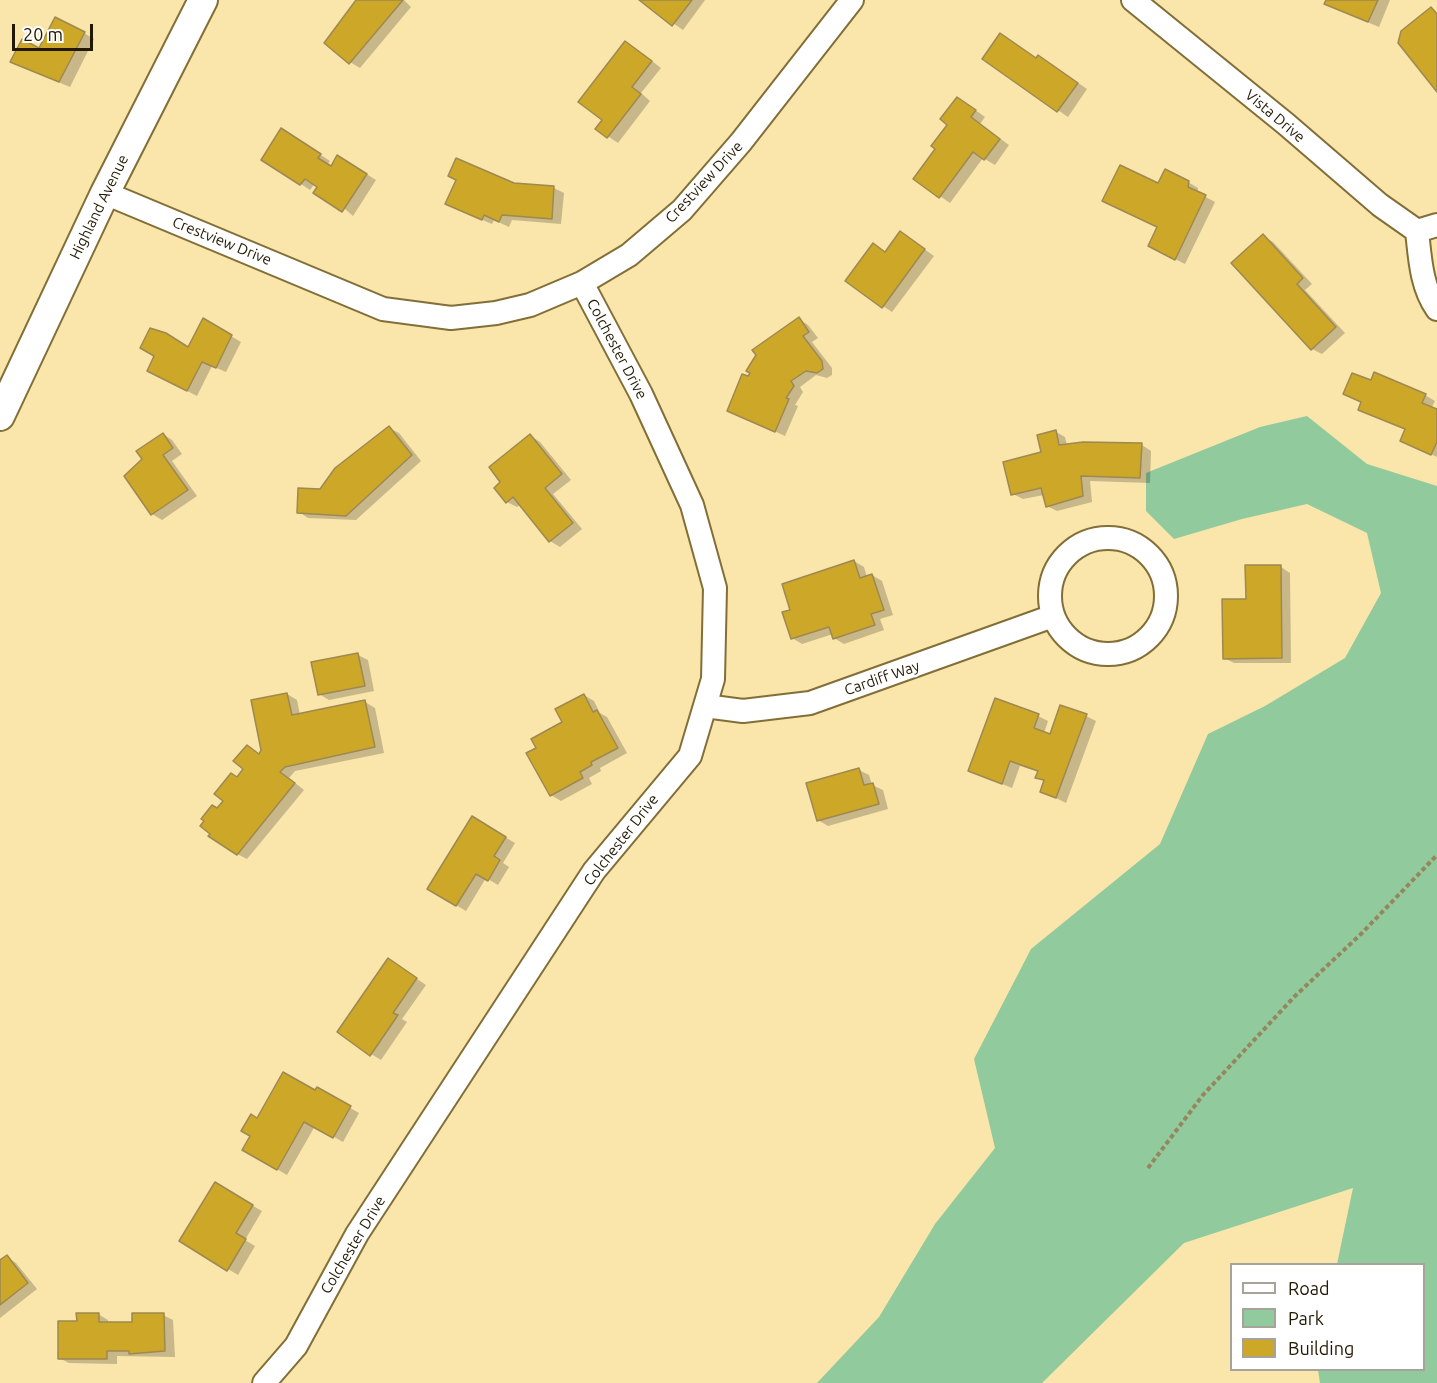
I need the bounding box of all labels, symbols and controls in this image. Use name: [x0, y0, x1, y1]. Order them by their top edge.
scale bar: [15, 12, 96, 50]
text: 20 m: [23, 24, 63, 44]
street label: Vista Drive: [1241, 86, 1309, 146]
street label: Crestview Drive: [661, 137, 747, 227]
street label: Highland Avenue: [66, 152, 132, 262]
street label: Crestview Drive: [170, 213, 274, 269]
street label: Colchester Drive: [583, 296, 651, 402]
street label: Cardiff Way: [842, 657, 922, 699]
street label: Colchester Drive: [580, 791, 662, 889]
street label: Colchester Drive: [317, 1193, 389, 1297]
legend: [1230, 1263, 1425, 1371]
text: Road: [1288, 1278, 1330, 1298]
text: Park: [1288, 1308, 1324, 1328]
text: Building: [1288, 1338, 1354, 1358]

